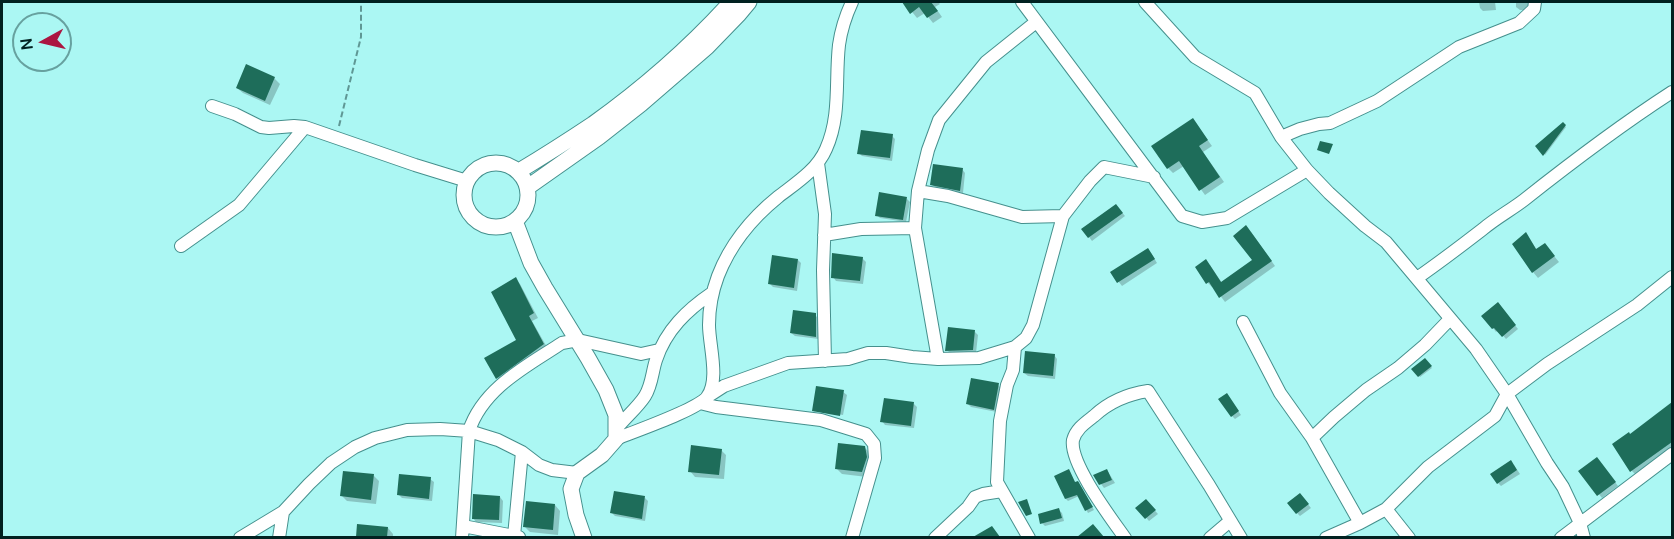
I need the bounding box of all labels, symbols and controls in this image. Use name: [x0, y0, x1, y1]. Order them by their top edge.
north arrow: [12, 12, 72, 72]
text: N: [14, 37, 38, 51]

